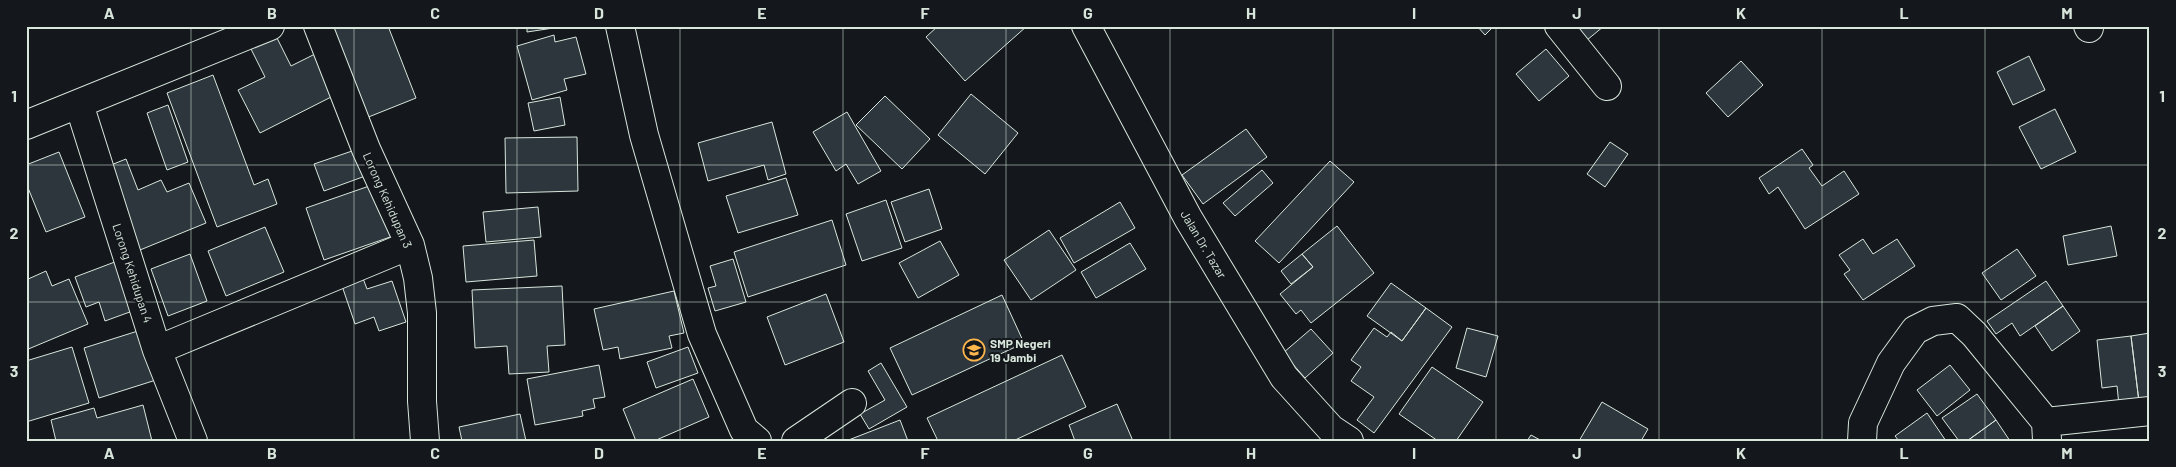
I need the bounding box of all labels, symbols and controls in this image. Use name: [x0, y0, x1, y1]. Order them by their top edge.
text: A: [104, 3, 115, 22]
text: B: [267, 3, 277, 22]
text: C: [430, 3, 440, 22]
text: D: [594, 3, 604, 22]
text: E: [757, 3, 767, 22]
text: F: [921, 3, 930, 22]
text: G: [1083, 3, 1093, 22]
text: H: [1246, 3, 1256, 22]
text: I: [1412, 3, 1416, 22]
text: J: [1572, 3, 1582, 22]
text: K: [1736, 3, 1746, 22]
text: L: [1899, 3, 1909, 22]
text: M: [2061, 3, 2073, 22]
text: 1: [11, 86, 17, 105]
text: 1: [2159, 86, 2165, 105]
street label: Lorong Kehidupan 3: [361, 150, 415, 250]
street label: Jalan Dr. Tazar: [1178, 208, 1230, 281]
street label: Lorong Kehidupan 4: [110, 221, 156, 325]
text: 2: [10, 223, 19, 242]
text: 2: [2158, 223, 2167, 242]
place label: SMP Negeri 19 Jambi: [990, 336, 1051, 364]
school or university icon: SMP Negeri 19 Jambi: [962, 338, 986, 362]
text: 3: [10, 361, 18, 380]
text: 3: [2158, 361, 2166, 380]
text: A: [104, 443, 115, 462]
text: B: [267, 443, 277, 462]
text: C: [430, 443, 440, 462]
text: D: [594, 443, 604, 462]
text: E: [757, 443, 767, 462]
text: F: [921, 443, 930, 462]
text: G: [1083, 443, 1093, 462]
text: H: [1246, 443, 1256, 462]
text: I: [1412, 443, 1416, 462]
text: J: [1572, 443, 1582, 462]
text: K: [1736, 443, 1746, 462]
text: L: [1899, 443, 1909, 462]
text: M: [2061, 443, 2073, 462]

